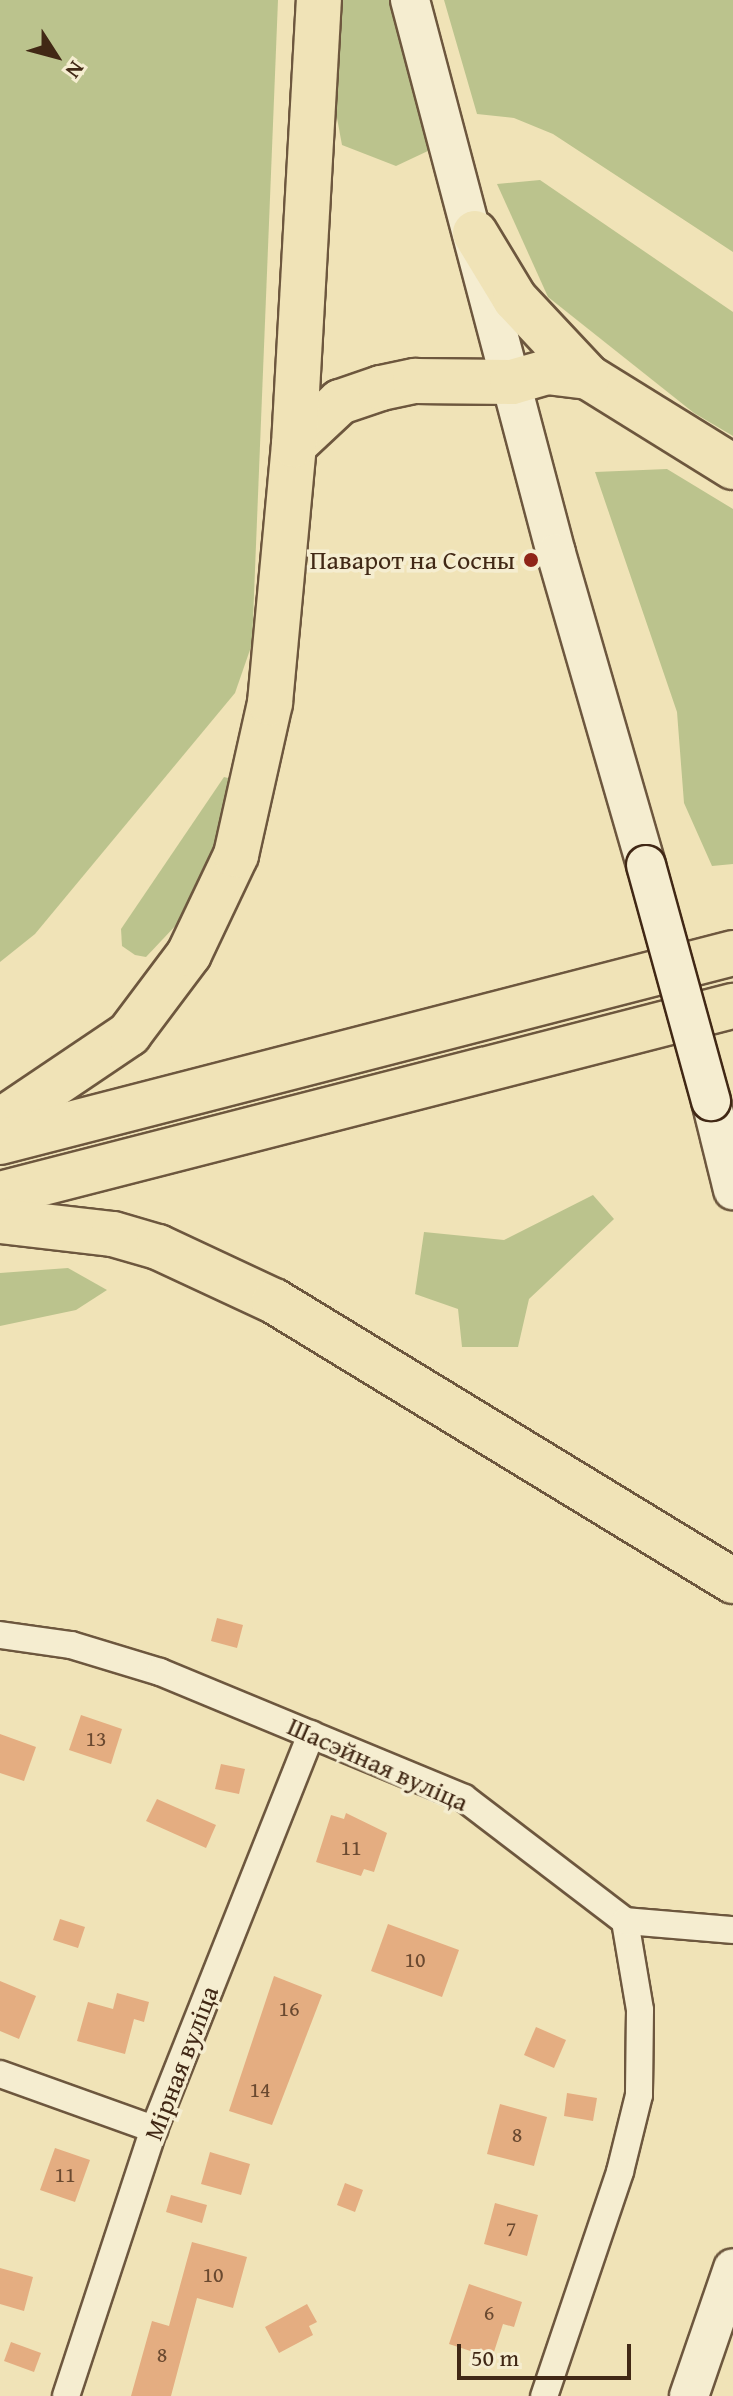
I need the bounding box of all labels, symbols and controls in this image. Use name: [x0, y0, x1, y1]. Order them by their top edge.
north arrow: [16, 16, 96, 96]
text: N: [58, 55, 93, 85]
place label: Паварот на Сосны: [310, 544, 515, 576]
marker: Паварот на Сосны: [522, 551, 540, 569]
street label: Шасэйная вуліца: [283, 1710, 473, 1818]
house number: 13: [85, 1726, 107, 1752]
house number: 11: [340, 1835, 362, 1861]
house number: 10: [404, 1947, 426, 1973]
street label: Мірная вуліца: [137, 1981, 225, 2145]
house number: 16: [278, 1996, 300, 2022]
house number: 14: [249, 2077, 271, 2103]
house number: 8: [512, 2122, 522, 2148]
house number: 11: [54, 2162, 76, 2188]
house number: 7: [506, 2216, 516, 2242]
house number: 10: [202, 2262, 224, 2288]
house number: 6: [484, 2300, 494, 2326]
scale bar: [461, 2328, 635, 2378]
text: 50 m: [471, 2340, 519, 2375]
house number: 8: [157, 2342, 167, 2368]

